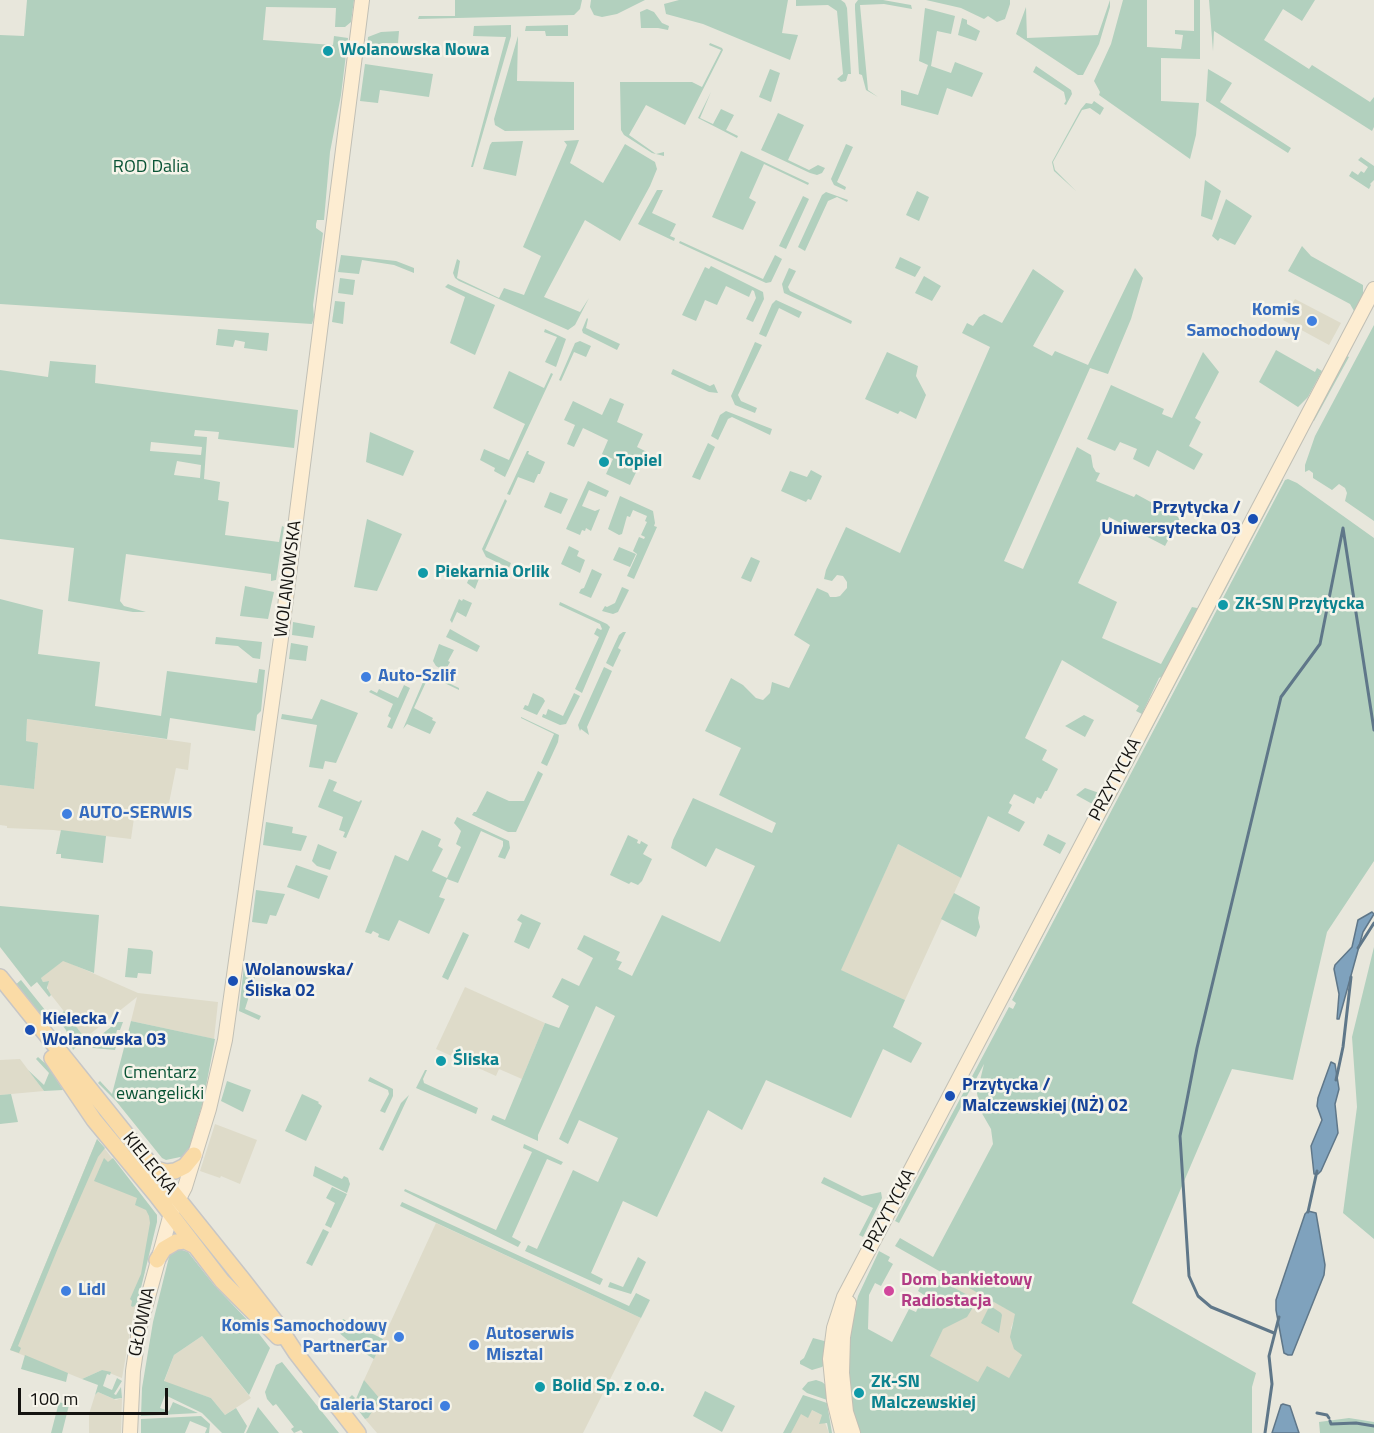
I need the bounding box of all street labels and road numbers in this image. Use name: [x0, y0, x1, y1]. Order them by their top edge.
street label: WOLANOWSKA: [271, 519, 307, 639]
street label: PRZYTYCKA: [1085, 735, 1147, 825]
street label: KIELECKA: [117, 1129, 181, 1199]
street label: PRZYTYCKA: [859, 1166, 921, 1256]
street label: GŁÓWNA: [125, 1285, 161, 1359]

